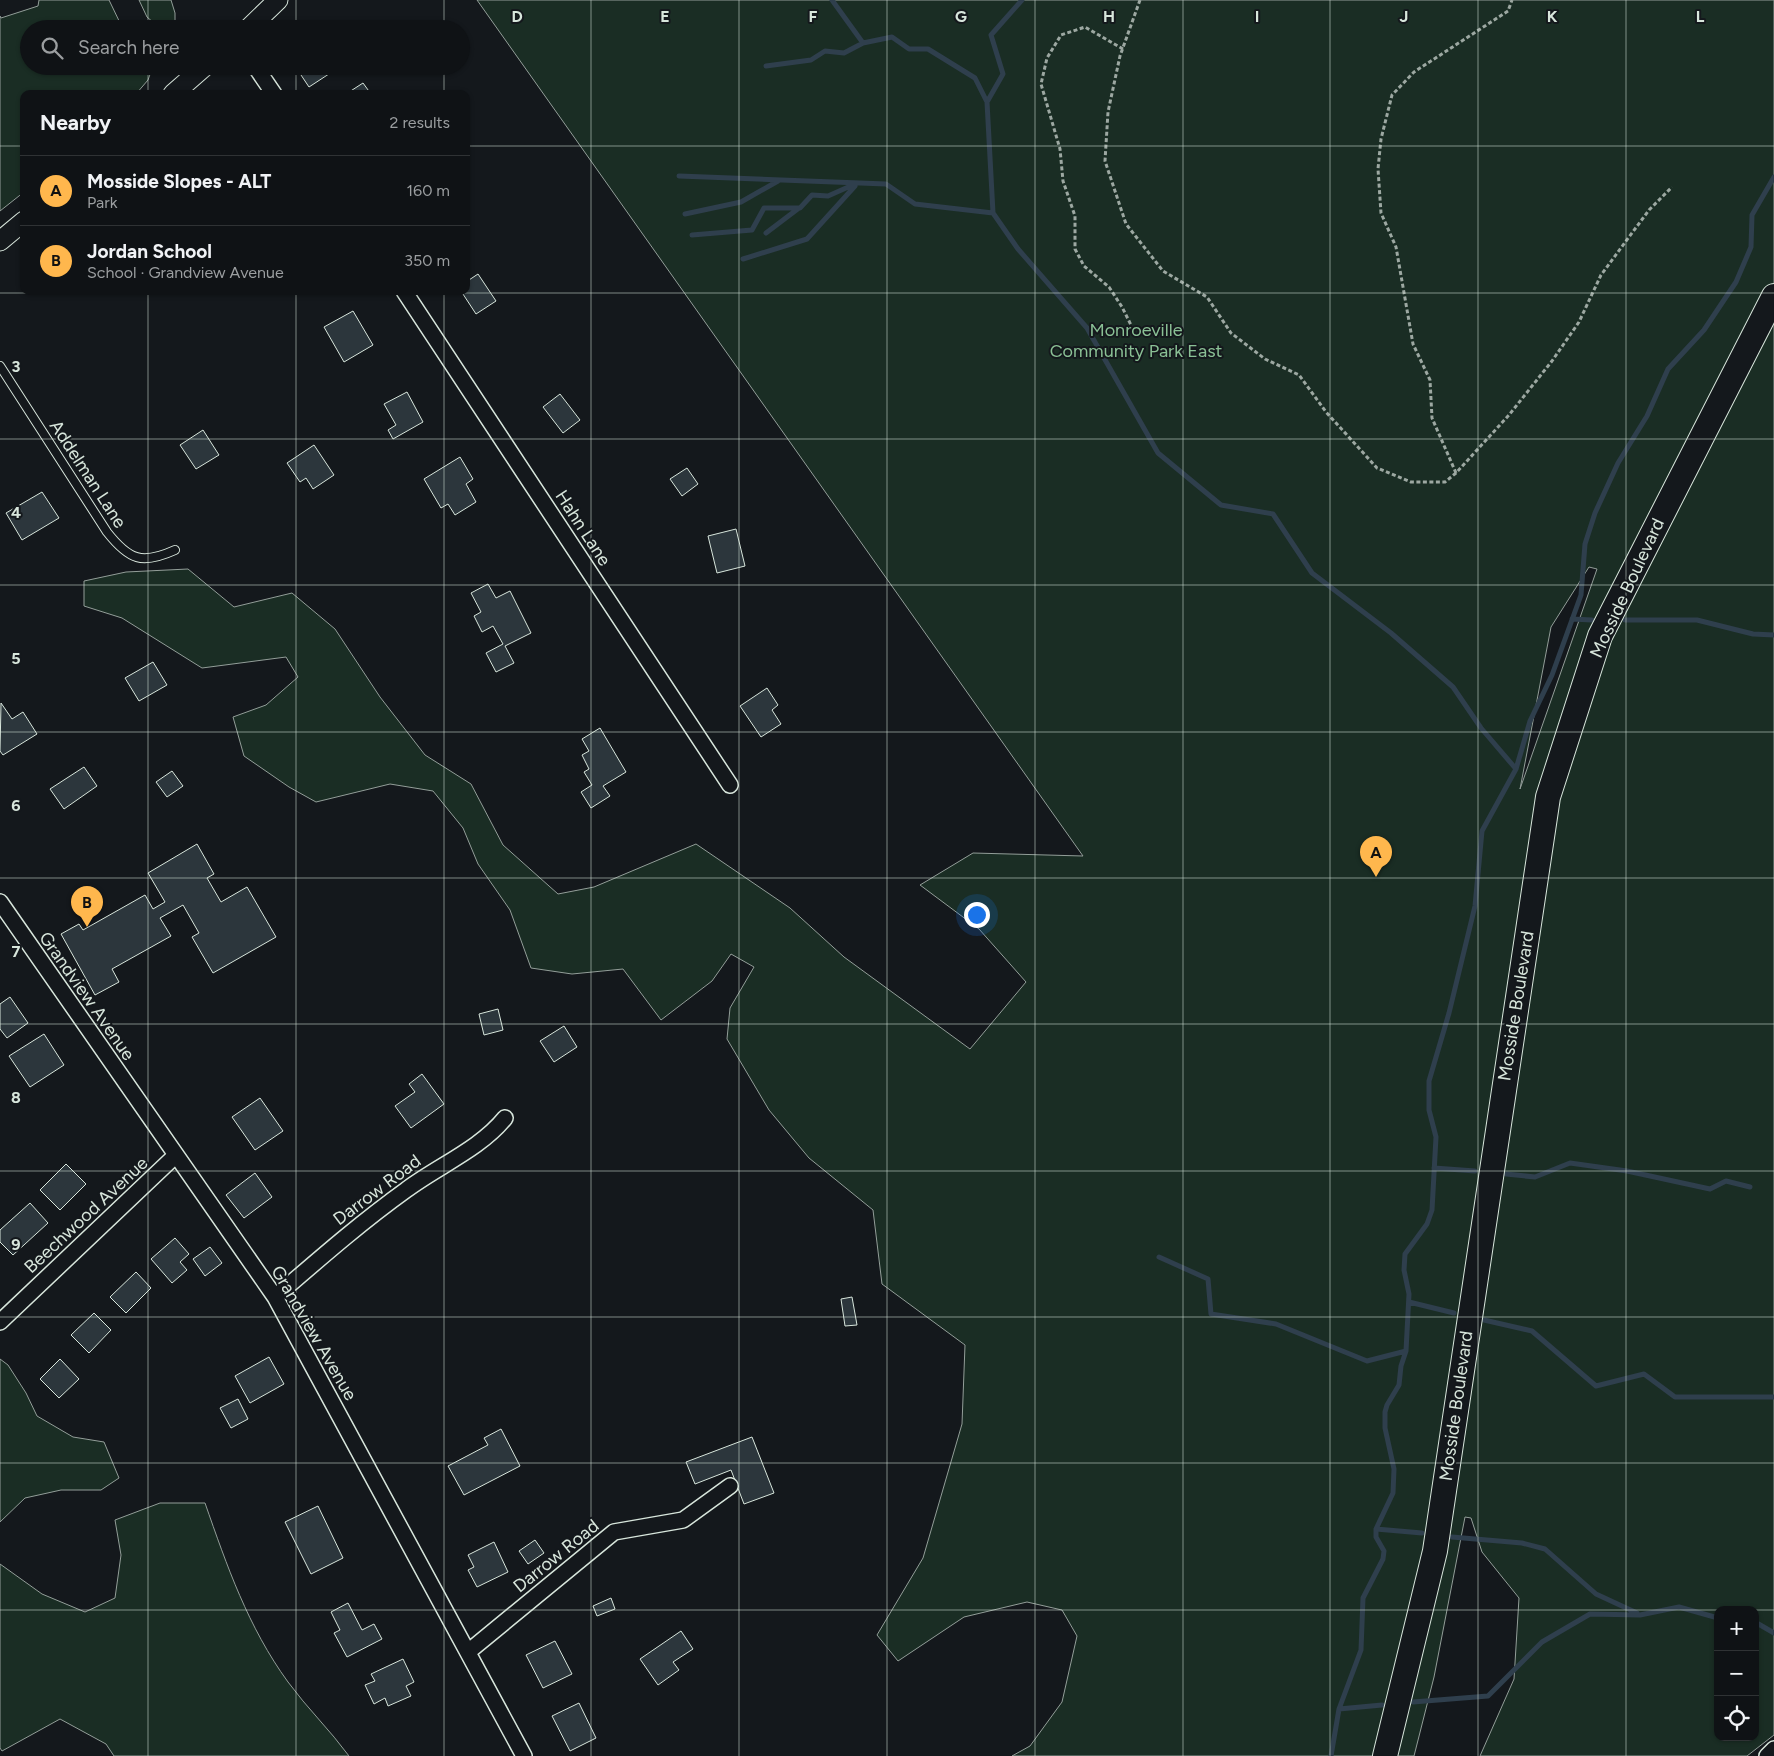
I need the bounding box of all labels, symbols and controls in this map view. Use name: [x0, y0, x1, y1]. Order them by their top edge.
text: D: [511, 7, 523, 26]
text: E: [660, 7, 670, 26]
text: F: [809, 7, 818, 26]
text: G: [955, 7, 967, 26]
text: H: [1103, 7, 1115, 26]
text: I: [1255, 7, 1259, 26]
text: J: [1400, 7, 1408, 26]
text: K: [1547, 7, 1558, 26]
text: L: [1696, 7, 1705, 26]
search box: [20, 20, 470, 75]
icon: search: [38, 34, 66, 62]
text: Search here: [78, 36, 180, 59]
text: Nearby: [40, 110, 111, 135]
text: 2 results: [390, 113, 450, 132]
text: Mosside Slopes - ALT: [87, 170, 271, 193]
text: A: [50, 181, 62, 200]
text: 160 m: [407, 181, 450, 200]
text: Park: [87, 193, 117, 212]
text: Jordan School: [87, 240, 212, 263]
text: B: [51, 251, 61, 270]
text: 350 m: [404, 251, 450, 270]
text: School · Grandview Avenue: [87, 263, 284, 282]
park label: Monroeville Community Park East: [1050, 319, 1223, 362]
text: 3: [12, 357, 21, 376]
street label: Addelman Lane: [45, 416, 131, 532]
street label: Hahn Lane: [550, 486, 616, 570]
text: 4: [11, 503, 21, 522]
street label: Mosside Boulevard: [1585, 515, 1669, 661]
text: 5: [11, 649, 21, 668]
text: 6: [11, 796, 21, 815]
pin: A: [1360, 836, 1392, 877]
pin: B: [71, 886, 103, 927]
your location: [964, 902, 990, 928]
street label: Grandview Avenue: [34, 927, 140, 1065]
street label: Mosside Boulevard: [1493, 929, 1539, 1083]
text: 7: [12, 942, 21, 961]
text: 8: [11, 1088, 21, 1107]
street label: Darrow Road: [329, 1150, 425, 1230]
street label: Beechwood Avenue: [20, 1152, 152, 1278]
text: 9: [11, 1235, 21, 1254]
street label: Grandview Avenue: [266, 1262, 362, 1405]
street label: Mosside Boulevard: [1435, 1329, 1477, 1483]
street label: Darrow Road: [509, 1515, 603, 1597]
map controls: [1714, 1606, 1759, 1741]
button: +: [1714, 1606, 1759, 1651]
button: −: [1714, 1651, 1759, 1696]
button: locate: [1714, 1696, 1759, 1741]

